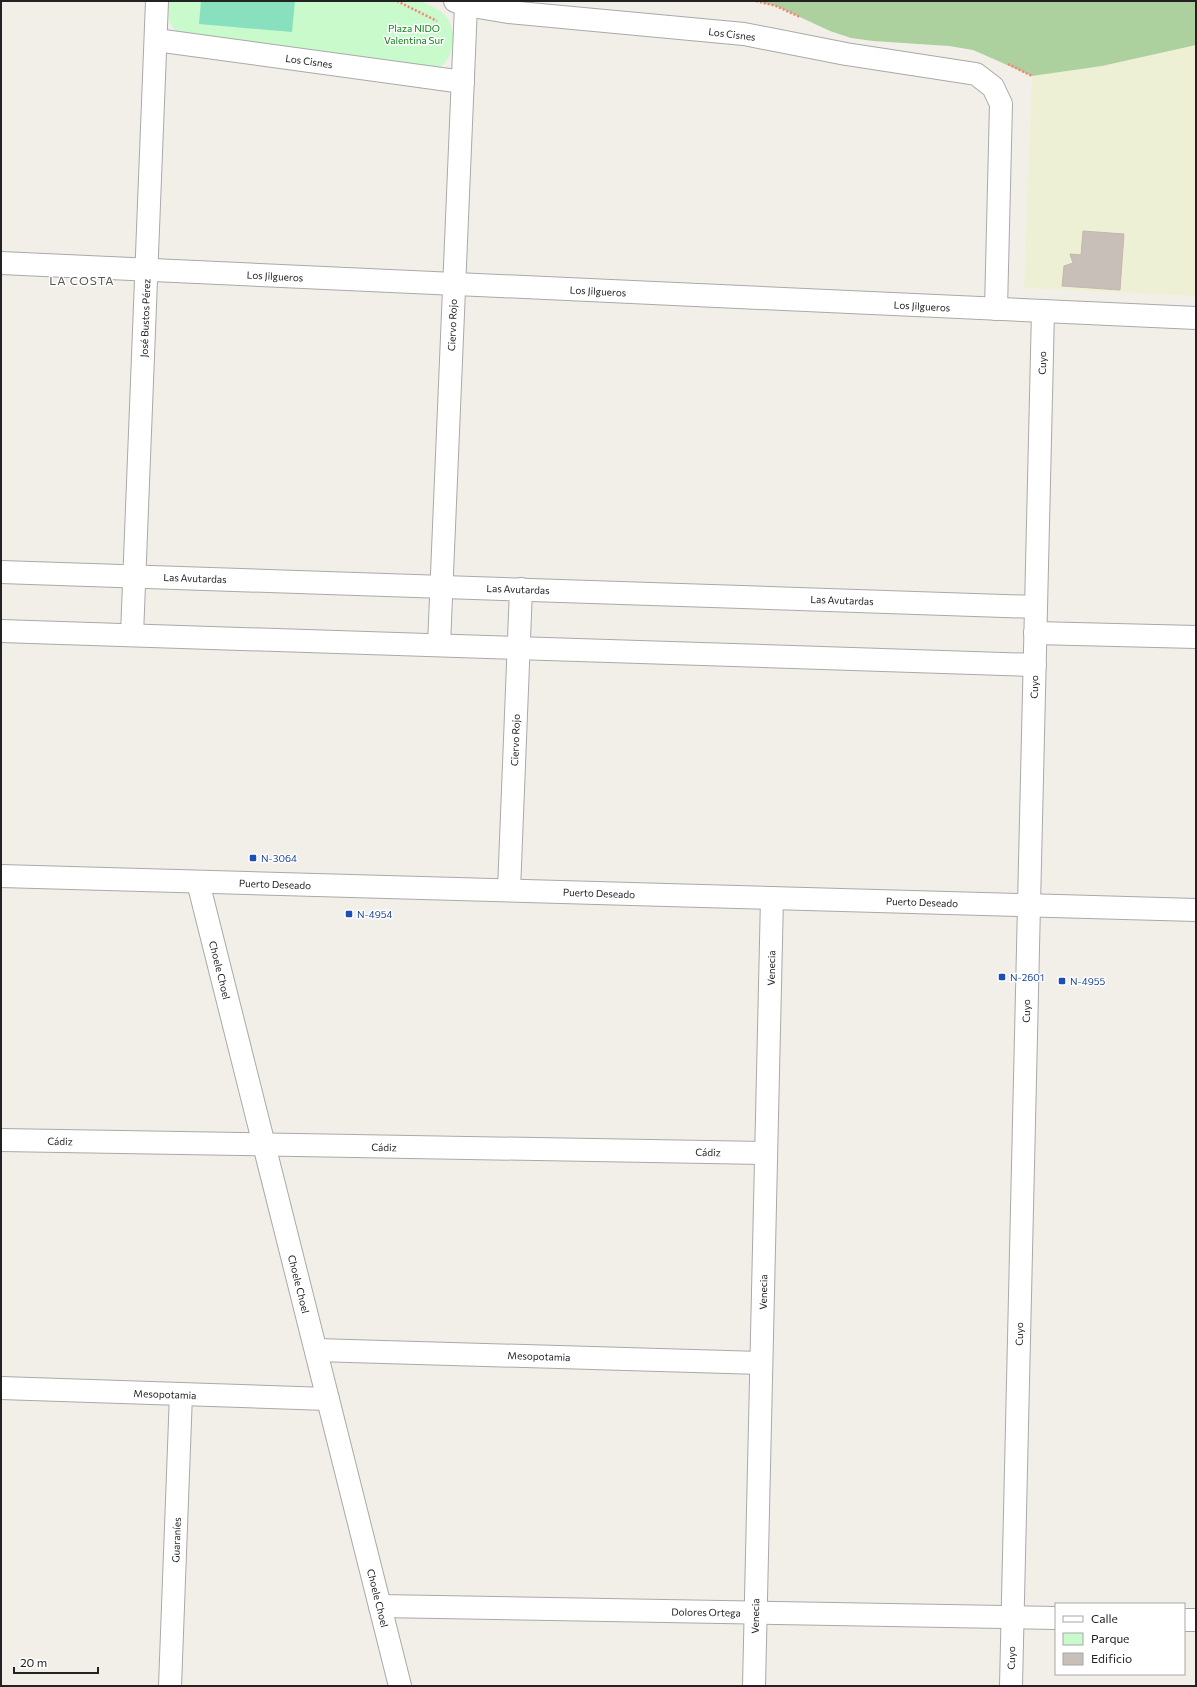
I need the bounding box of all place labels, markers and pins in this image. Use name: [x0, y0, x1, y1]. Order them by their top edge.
place label: N-3064: [261, 852, 297, 864]
marker: N-3064: [248, 853, 258, 863]
place label: N-4954: [357, 908, 393, 920]
marker: N-4954: [344, 909, 354, 919]
place label: N-2601: [1010, 971, 1044, 983]
marker: N-2601: [997, 972, 1007, 982]
place label: N-4955: [1070, 975, 1106, 987]
marker: N-4955: [1057, 976, 1067, 986]

